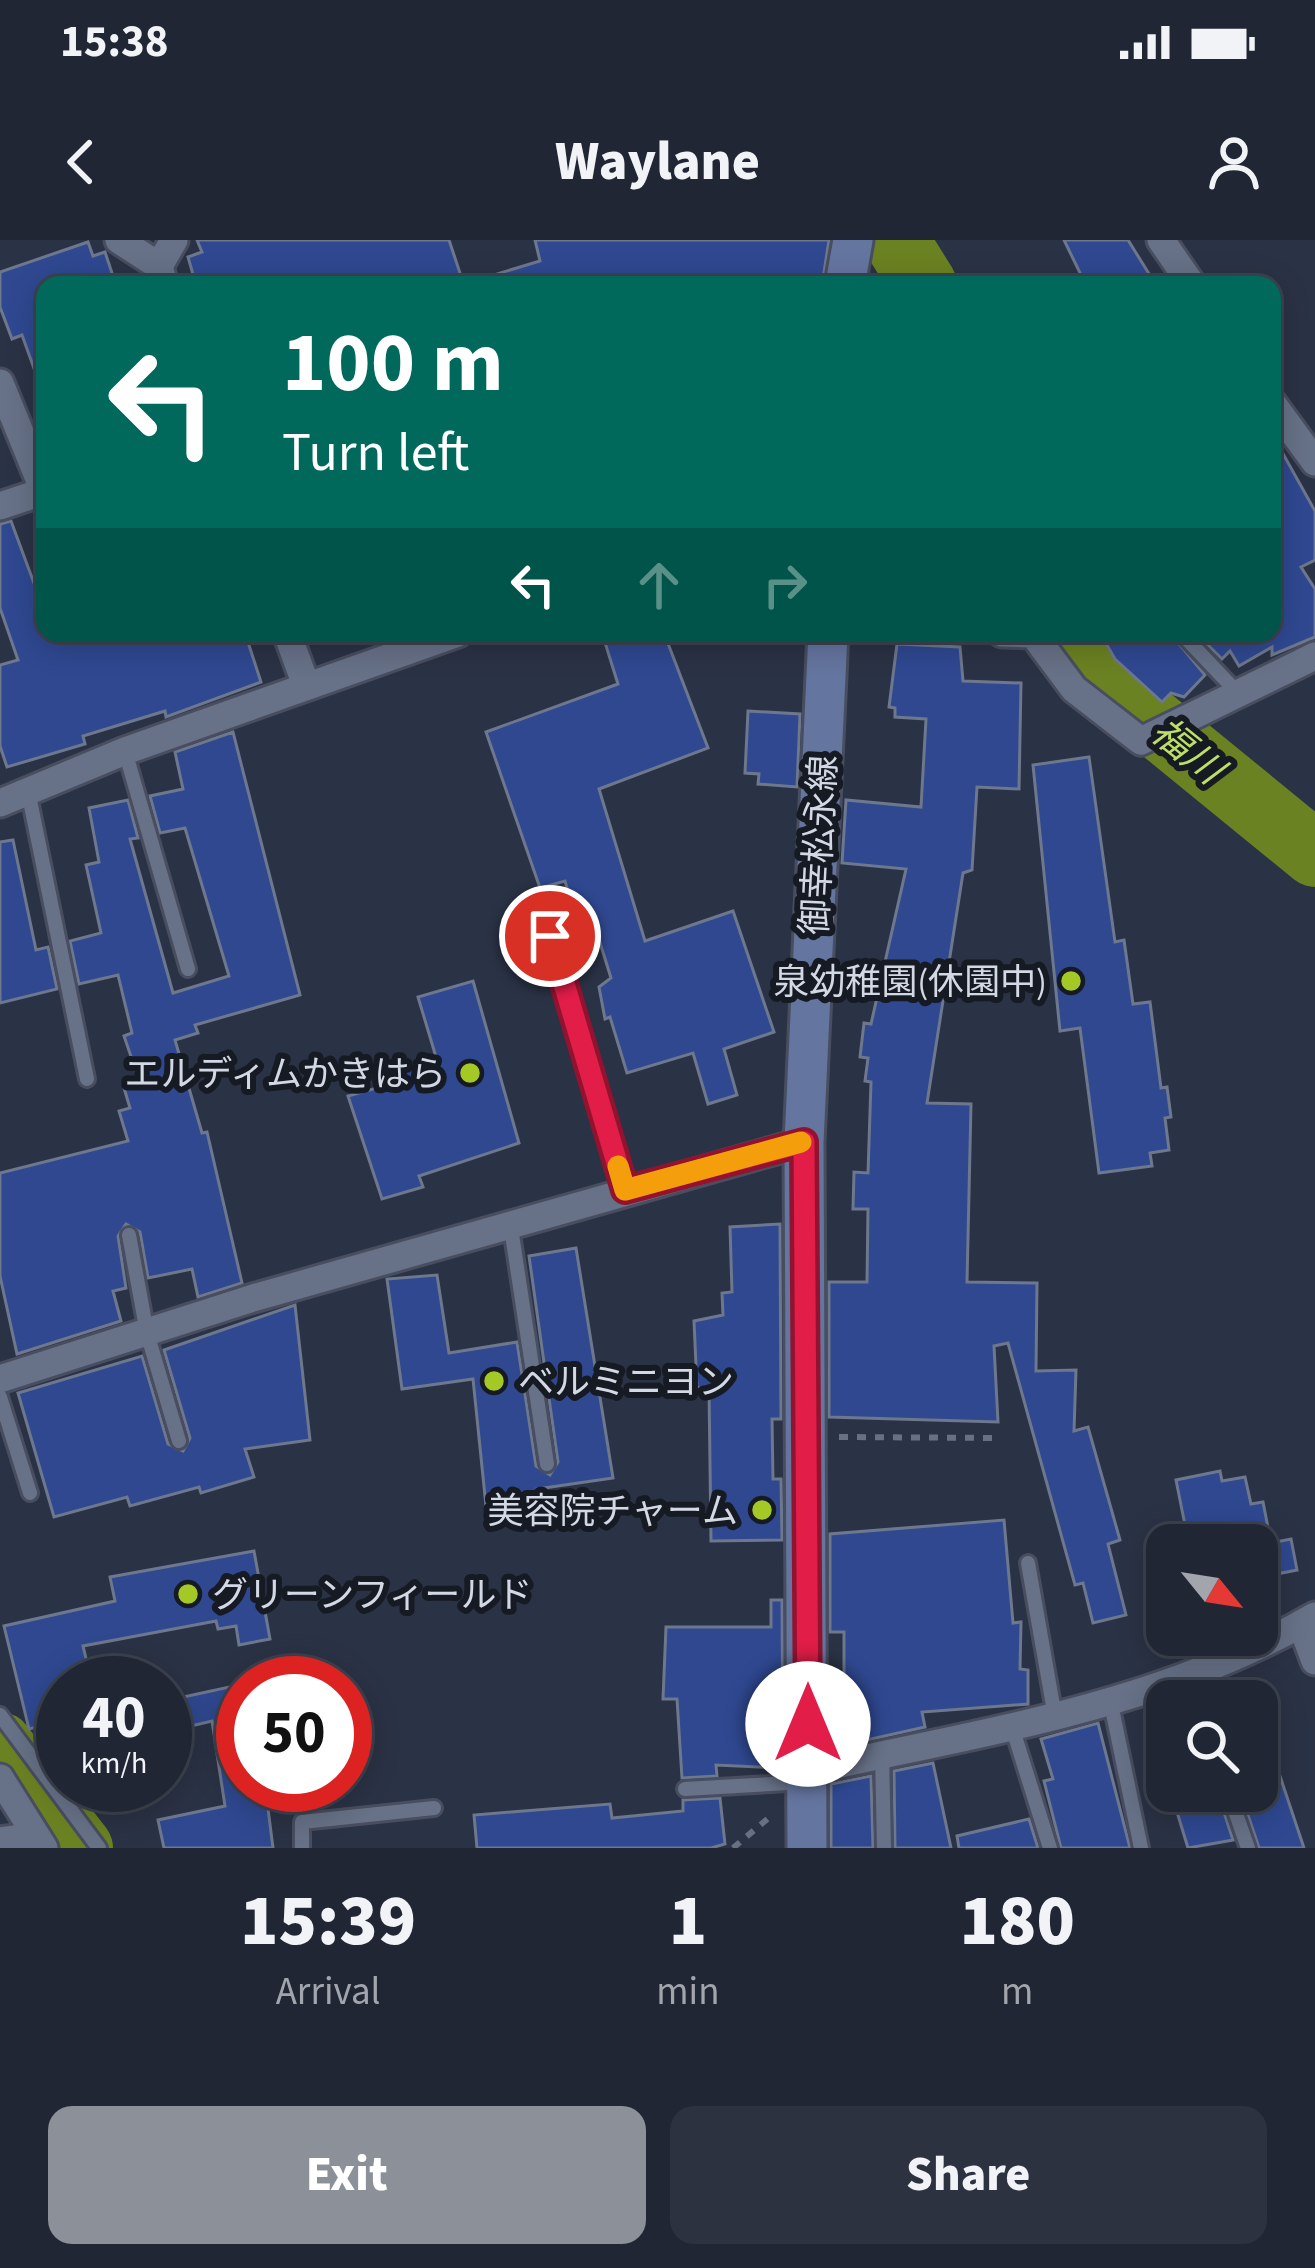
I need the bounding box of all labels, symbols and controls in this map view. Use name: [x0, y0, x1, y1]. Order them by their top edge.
text: 15:38: [60, 10, 169, 74]
text: Waylane: [555, 124, 760, 201]
icon: back: [48, 129, 114, 195]
icon: person: [1201, 129, 1267, 195]
text: 100 m: [282, 304, 504, 424]
icon: left: [84, 324, 240, 480]
text: Turn left: [282, 415, 469, 492]
icon: left: [500, 552, 566, 618]
icon: ahead: [626, 552, 692, 618]
icon: right: [752, 552, 818, 618]
water label: 福川: [1139, 705, 1238, 800]
street label: 御幸松永線: [789, 754, 850, 936]
pin: [499, 885, 601, 987]
icon: arrive: [517, 903, 583, 969]
place label: 泉幼稚園(休園中): [773, 957, 1047, 1008]
marker: 泉幼稚園(休園中): [1058, 968, 1084, 994]
place label: エルディムかきはら: [125, 1049, 446, 1100]
marker: エルディムかきはら: [457, 1060, 483, 1086]
place label: ベルミニヨン: [518, 1357, 734, 1408]
marker: ベルミニヨン: [481, 1368, 507, 1394]
place label: 美容院チャーム: [487, 1486, 738, 1537]
marker: 美容院チャーム: [749, 1497, 775, 1523]
north arrow: [1146, 1524, 1278, 1656]
map controls: [1146, 1524, 1278, 1812]
place label: グリーンフィールド: [212, 1570, 532, 1621]
marker: グリーンフィールド: [175, 1581, 201, 1607]
speed limit sign: 50: [216, 1656, 372, 1812]
position arrow: [745, 1661, 871, 1787]
text: 40: [82, 1676, 146, 1761]
button: search: [1146, 1680, 1278, 1812]
text: km/h: [81, 1742, 147, 1785]
text: 15:39: [240, 1870, 416, 1973]
text: 1: [669, 1870, 707, 1973]
text: 180: [960, 1870, 1075, 1973]
text: Arrival: [276, 1964, 381, 2020]
text: min: [656, 1964, 720, 2020]
text: m: [1001, 1964, 1033, 2020]
button: Exit: [48, 2106, 646, 2244]
button: Share: [670, 2106, 1267, 2244]

